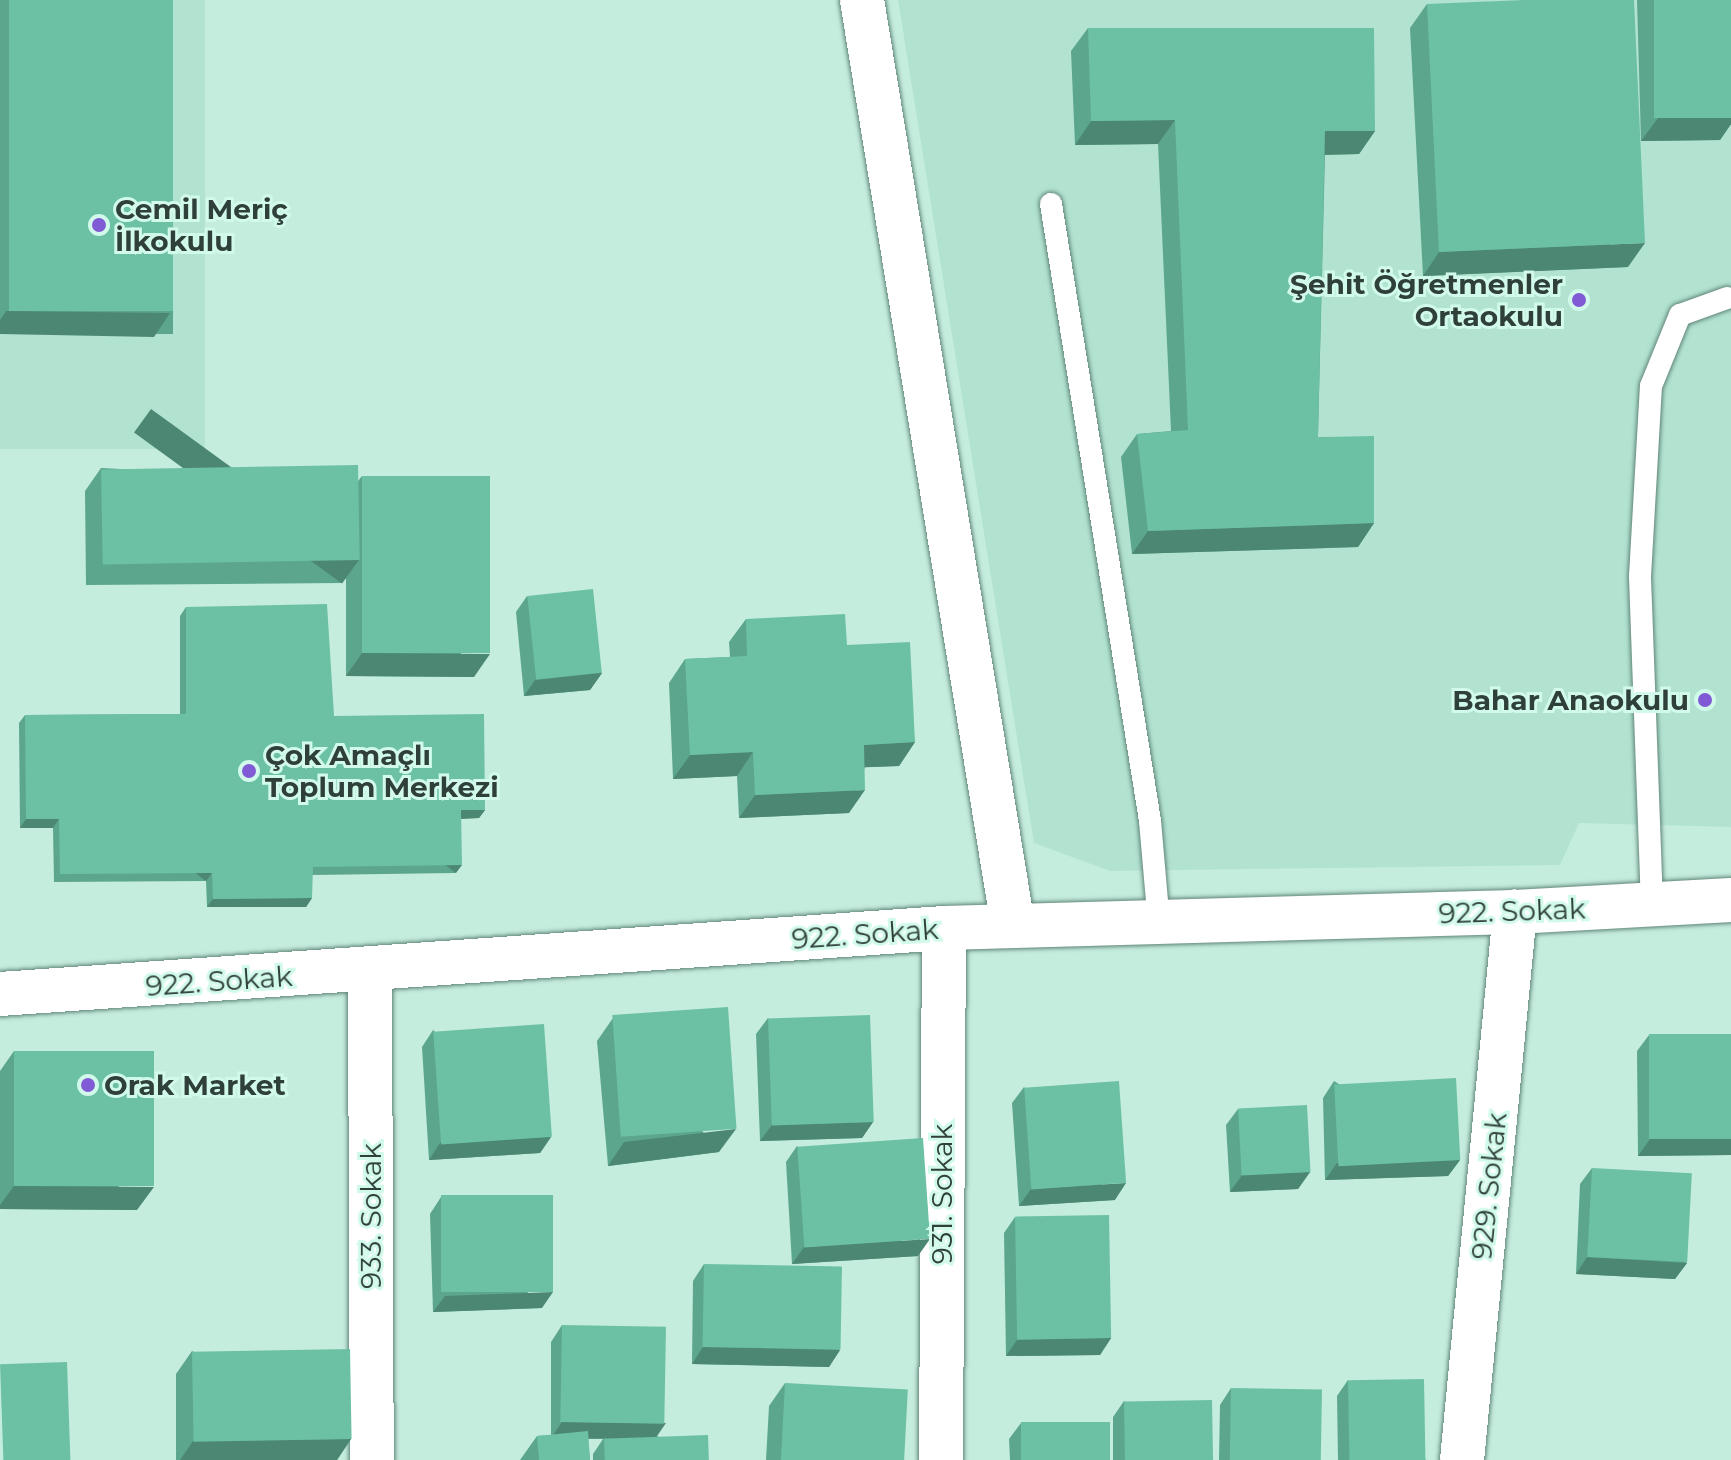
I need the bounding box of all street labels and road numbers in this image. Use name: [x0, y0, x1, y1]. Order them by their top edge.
street label: 922. Sokak: [1438, 892, 1586, 930]
street label: 922. Sokak: [791, 912, 939, 956]
street label: 922. Sokak: [145, 959, 293, 1003]
street label: 929. Sokak: [1465, 1111, 1513, 1261]
street label: 931. Sokak: [925, 1124, 959, 1264]
street label: 933. Sokak: [354, 1143, 388, 1289]

